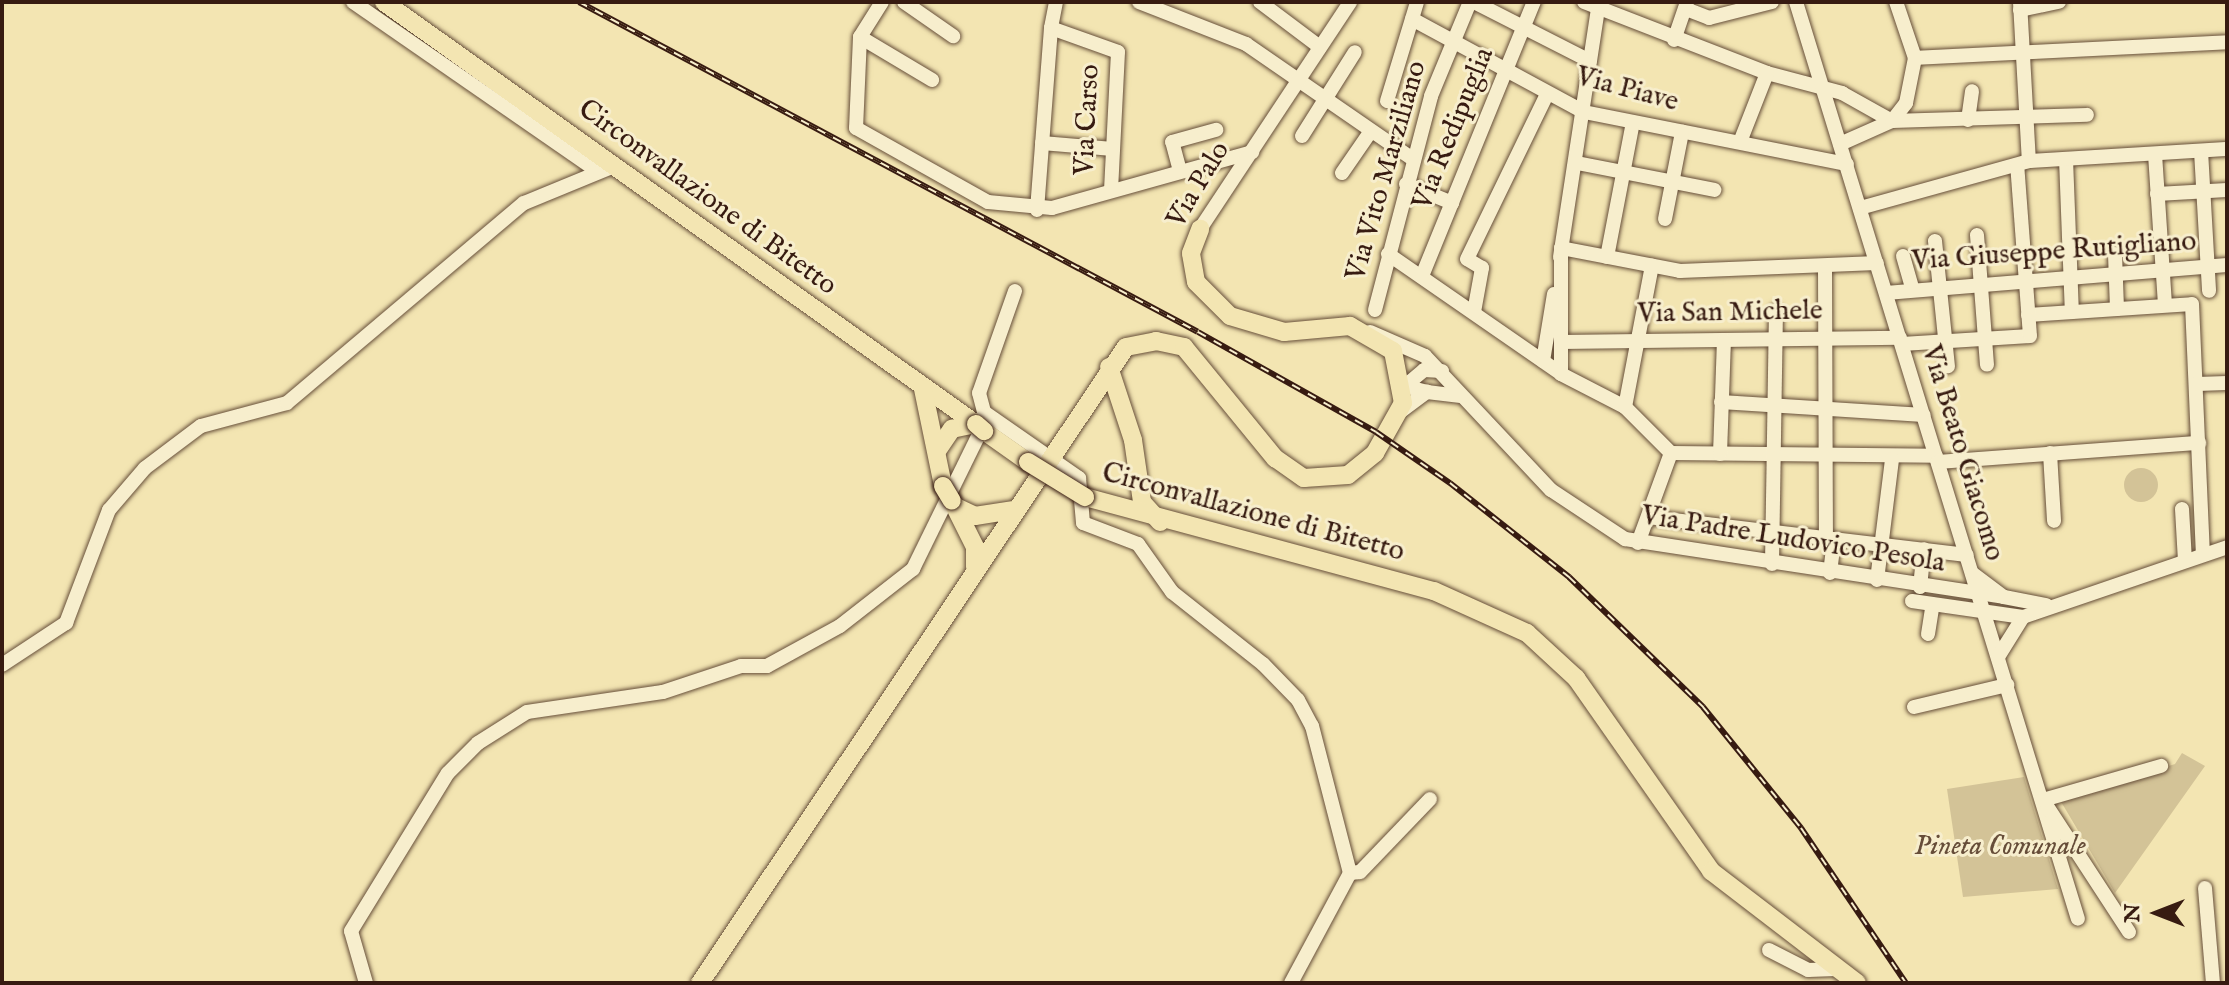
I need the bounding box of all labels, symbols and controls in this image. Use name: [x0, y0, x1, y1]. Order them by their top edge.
street label: Via Redipuglia: [1406, 43, 1502, 215]
street label: Via Vito Marziliano: [1340, 57, 1434, 285]
street label: Via Piave: [1572, 60, 1682, 120]
street label: Via Carso: [1068, 64, 1108, 176]
street label: Circonvallazione di Bitetto: [571, 93, 843, 303]
street label: Via Palo: [1160, 136, 1238, 234]
street label: Via Giuseppe Rutigliano: [1910, 225, 2198, 279]
street label: Via San Michele: [1637, 295, 1823, 331]
street label: Via Beato Giacomo: [1913, 341, 2011, 565]
street label: Circonvallazione di Bitetto: [1098, 456, 1408, 570]
street label: Via Padre Ludovico Pesola: [1639, 499, 1947, 581]
park label: Pineta Comunale: [1914, 830, 2086, 864]
north arrow: [2117, 873, 2197, 953]
text: N: [2119, 903, 2147, 923]

